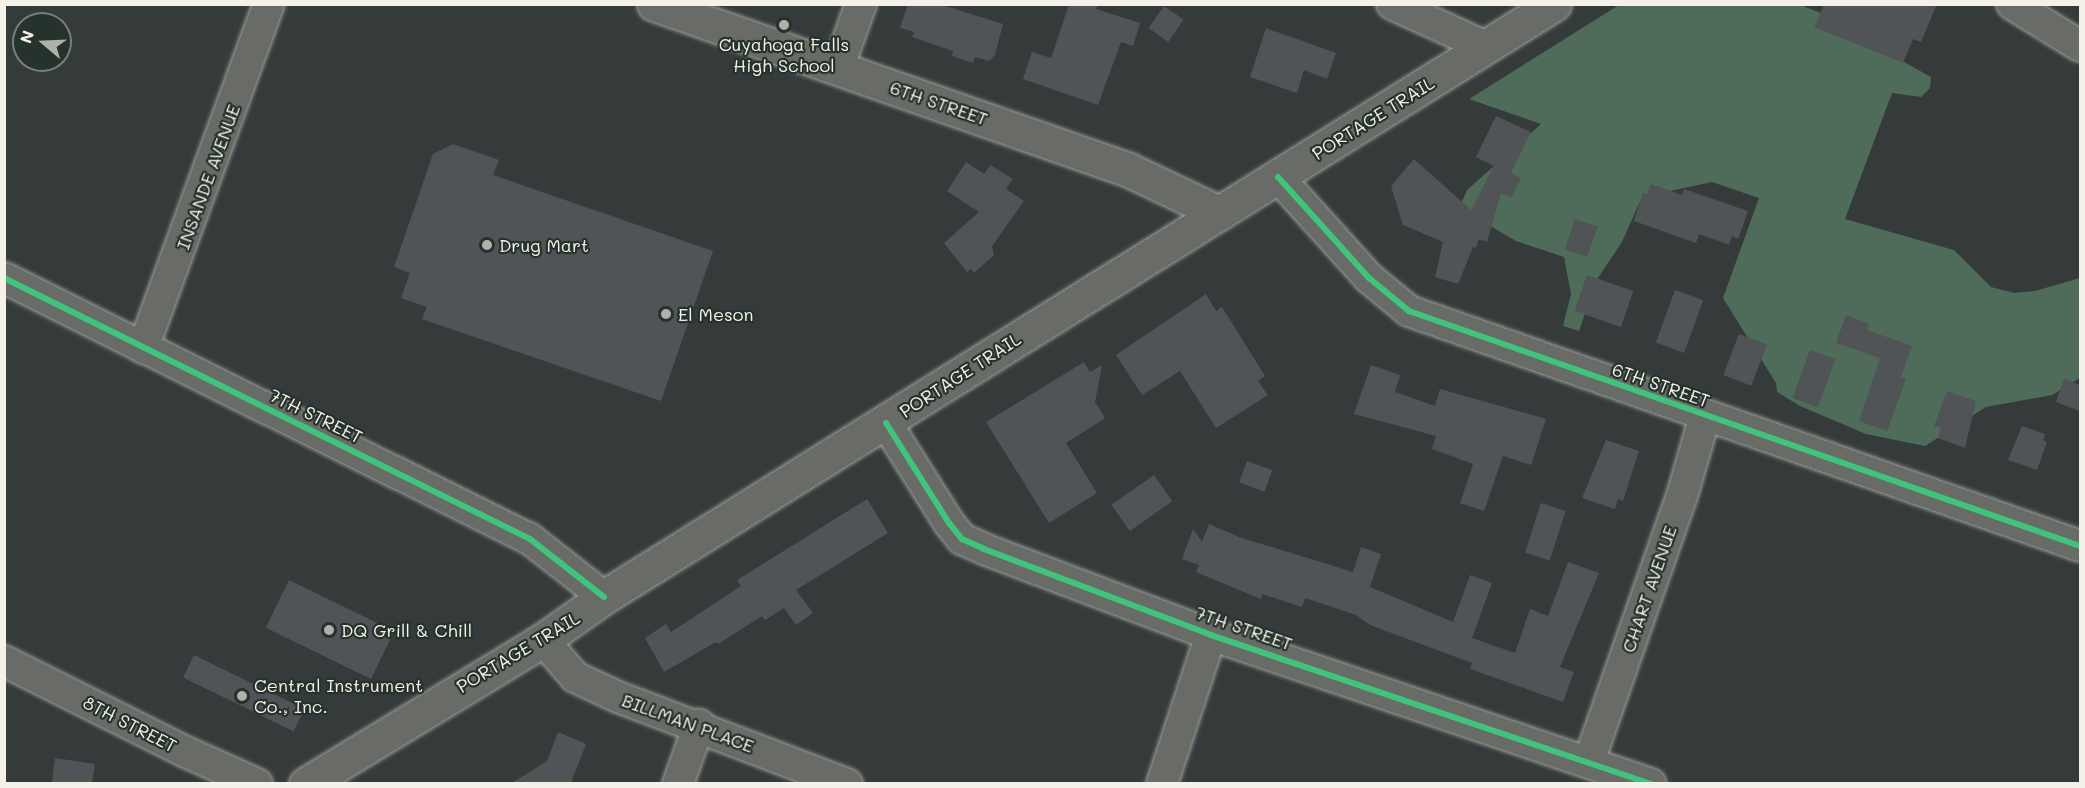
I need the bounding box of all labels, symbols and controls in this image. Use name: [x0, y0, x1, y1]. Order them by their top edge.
north arrow: [12, 12, 72, 72]
marker: Cuyahoga Falls High School: [777, 18, 791, 32]
text: N: [14, 27, 38, 46]
place label: Cuyahoga Falls High School: [719, 34, 849, 76]
street label: PORTAGE TRAIL: [1308, 72, 1438, 164]
street label: 6TH STREET: [887, 76, 991, 130]
street label: INSANDE AVENUE: [172, 102, 244, 252]
place label: Drug Mart: [499, 234, 589, 256]
marker: Drug Mart: [480, 238, 494, 252]
place label: El Meson: [678, 303, 753, 325]
marker: El Meson: [659, 307, 673, 321]
street label: PORTAGE TRAIL: [895, 328, 1025, 422]
street label: 6TH STREET: [1609, 358, 1713, 412]
street label: 7TH STREET: [266, 384, 366, 448]
street label: CHART AVENUE: [1617, 523, 1681, 655]
street label: 7TH STREET: [1193, 601, 1295, 655]
street label: PORTAGE TRAIL: [452, 607, 584, 697]
place label: DQ Grill & Chill: [341, 619, 472, 641]
marker: DQ Grill & Chill: [322, 623, 336, 637]
place label: Central Instrument Co., Inc.: [254, 675, 423, 718]
marker: Central Instrument Co., Inc.: [235, 689, 249, 703]
street label: BILLMAN PLACE: [619, 689, 757, 757]
street label: 8TH STREET: [80, 691, 180, 757]

